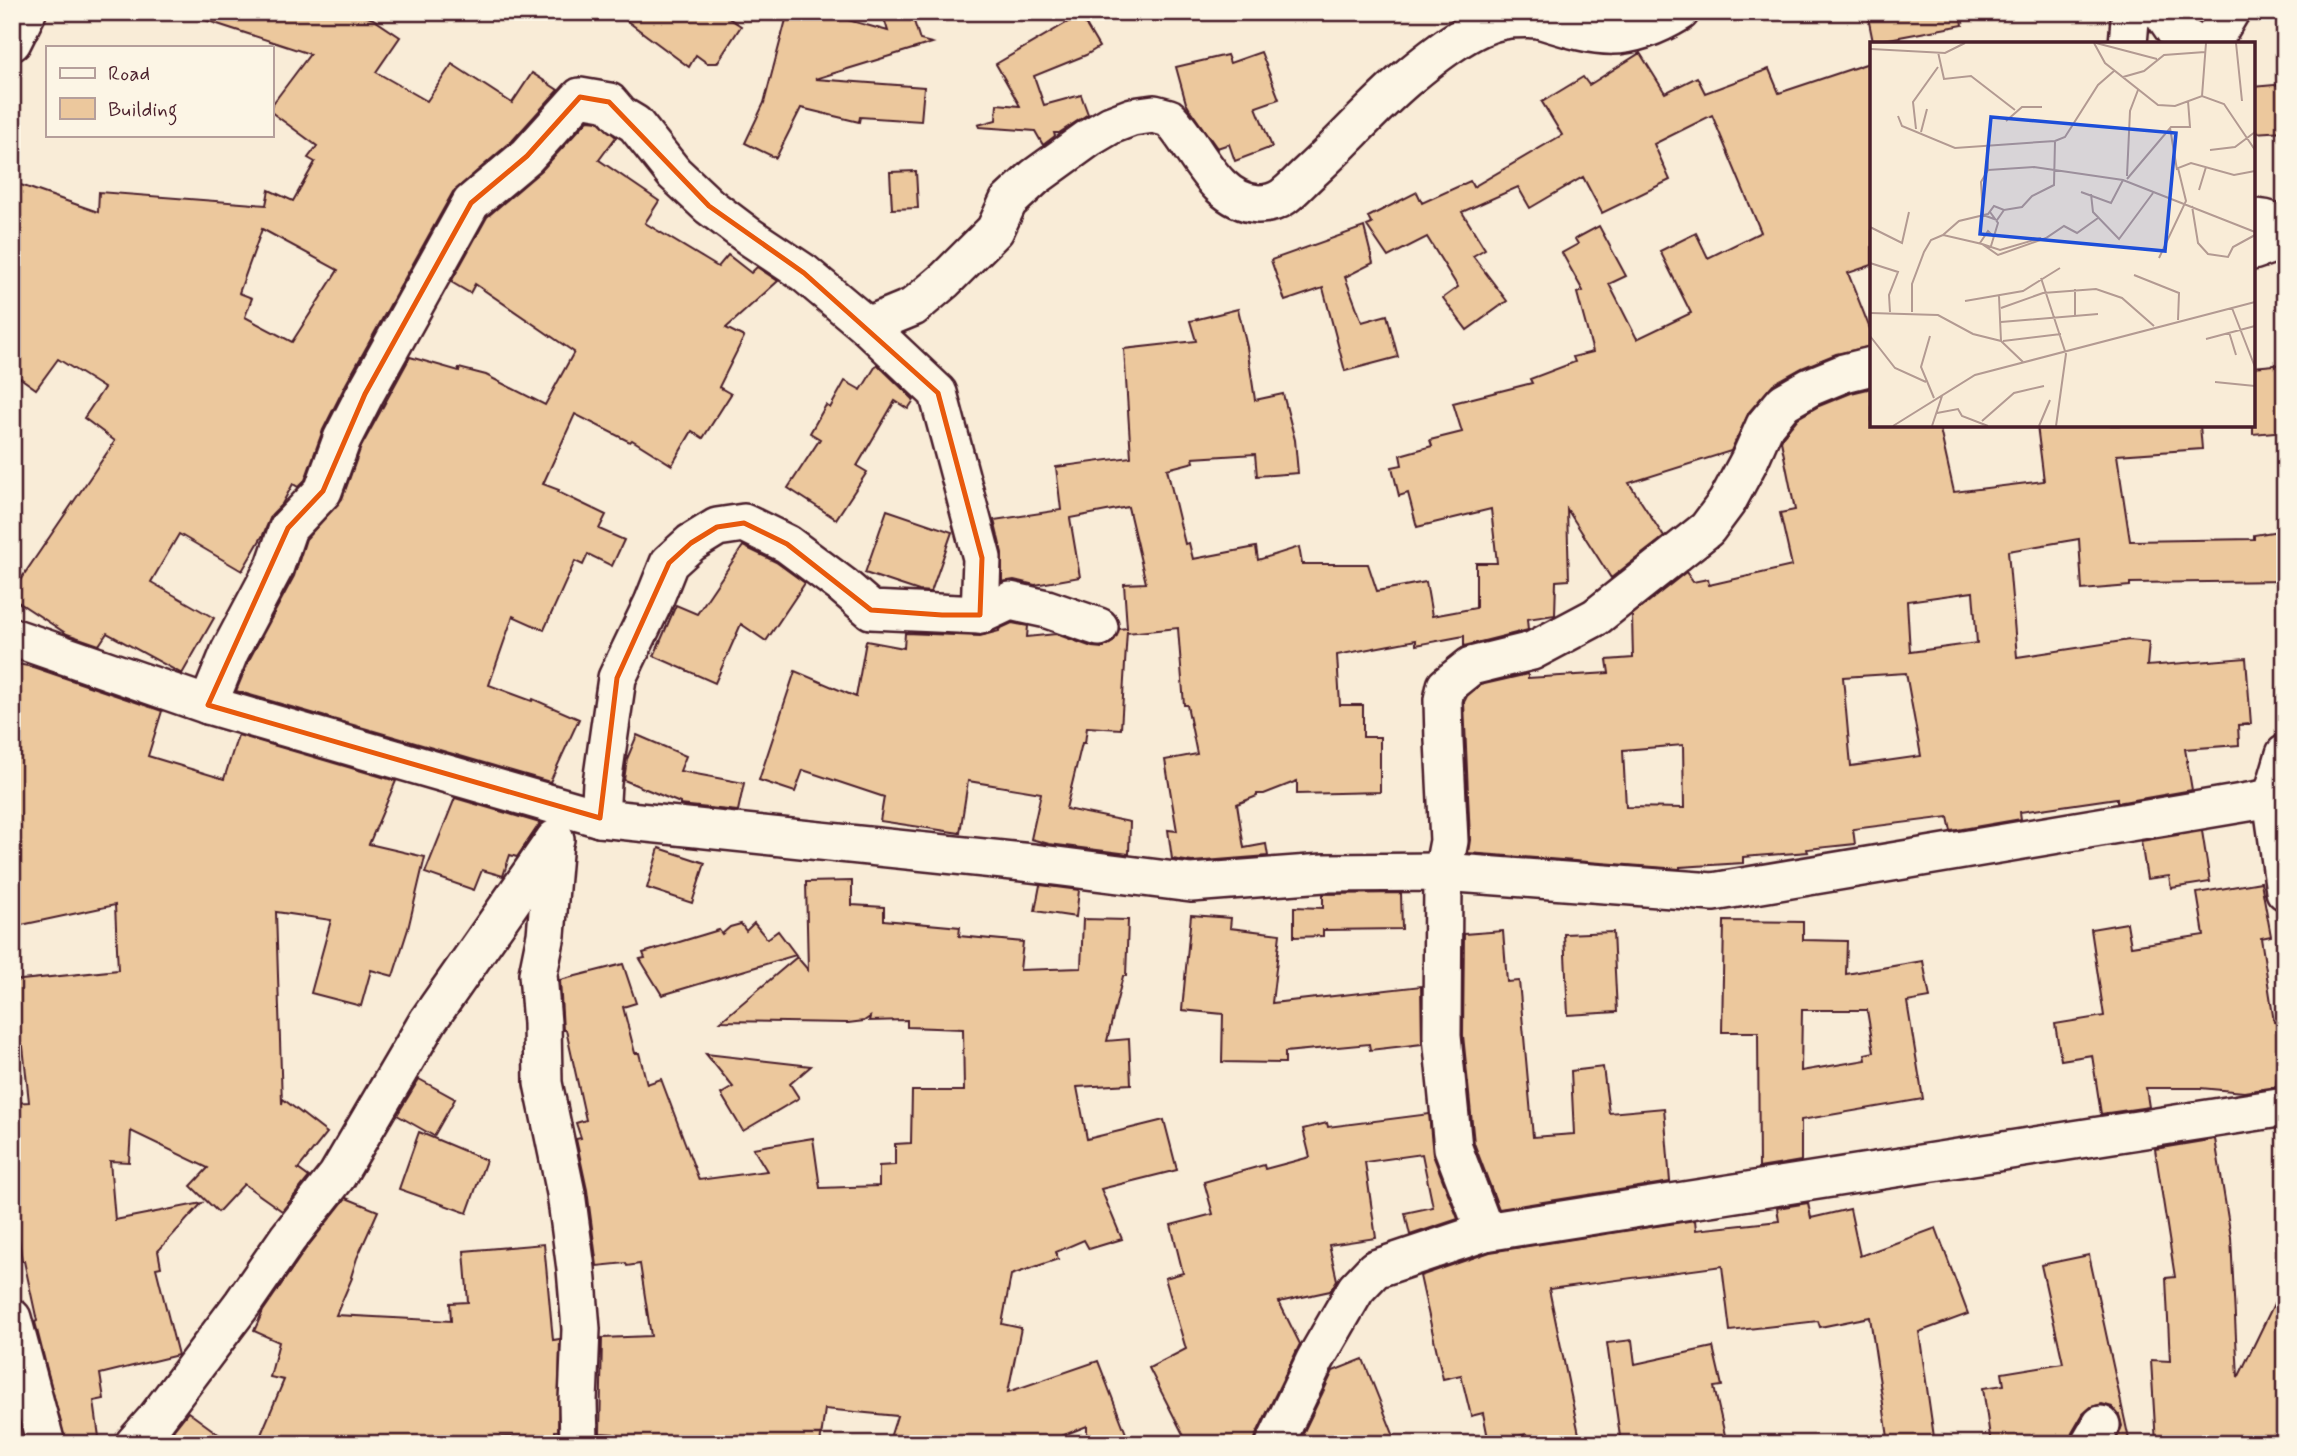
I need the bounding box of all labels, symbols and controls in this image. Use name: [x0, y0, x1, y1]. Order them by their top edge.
inset map: [1870, 42, 2255, 427]
legend: [46, 46, 273, 136]
text: Road: [108, 60, 150, 88]
text: Building: [108, 96, 178, 126]

